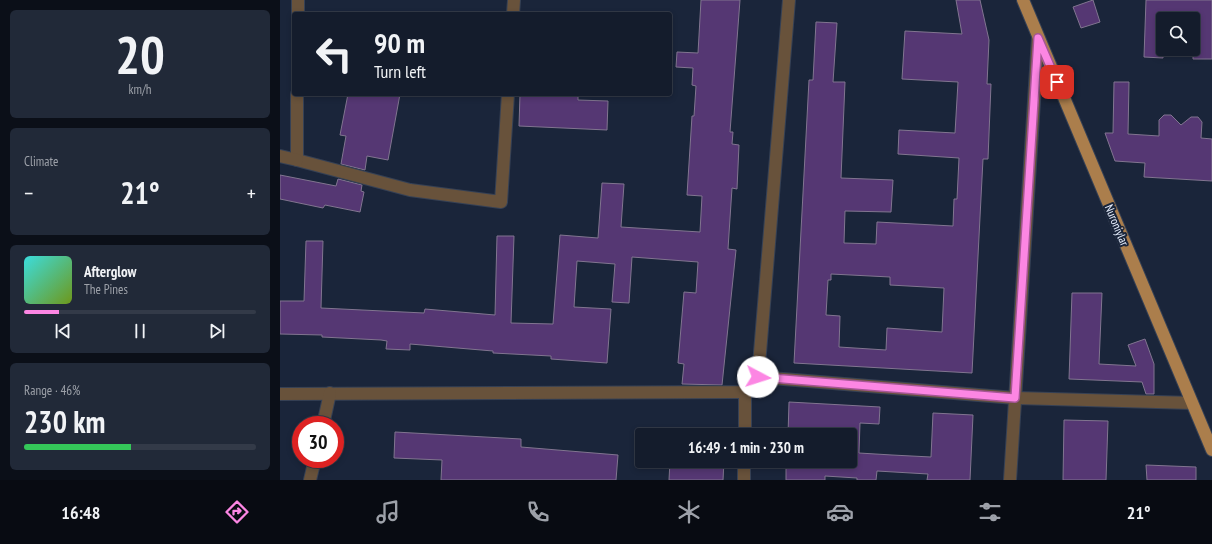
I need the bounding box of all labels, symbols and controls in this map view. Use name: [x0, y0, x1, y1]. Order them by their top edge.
map controls: [1156, 12, 1200, 56]
button: search: [1156, 12, 1200, 56]
text: 20: [115, 21, 165, 88]
text: 90 m: [374, 24, 425, 61]
icon: left: [308, 28, 360, 80]
text: Turn left: [374, 60, 426, 83]
pin: [1040, 65, 1074, 99]
icon: arrive: [1046, 71, 1068, 93]
text: km/h: [128, 81, 152, 98]
text: Climate: [24, 153, 58, 170]
text: 21°: [120, 173, 160, 212]
text: −: [24, 179, 33, 207]
text: +: [247, 179, 256, 207]
street label: Nuroniylar: [1102, 202, 1133, 249]
text: Afterglow: [84, 262, 136, 281]
text: The Pines: [84, 281, 128, 298]
icon: previous: [52, 320, 74, 342]
icon: pause: [129, 320, 151, 342]
icon: next: [206, 320, 228, 342]
position arrow: [737, 356, 779, 398]
text: Range · 46%: [24, 382, 80, 399]
text: 230 km: [24, 402, 105, 441]
speed limit sign: 30: [292, 416, 344, 468]
text: 16:49 · 1 min · 230 m: [688, 438, 804, 457]
icon: directions: [223, 498, 251, 526]
icon: music: [374, 498, 402, 526]
icon: phone: [524, 498, 552, 526]
icon: climate: [675, 498, 703, 526]
icon: car: [826, 498, 854, 526]
icon: filters: [976, 498, 1004, 526]
text: 16:48: [61, 501, 100, 524]
text: 21°: [1127, 501, 1151, 524]

